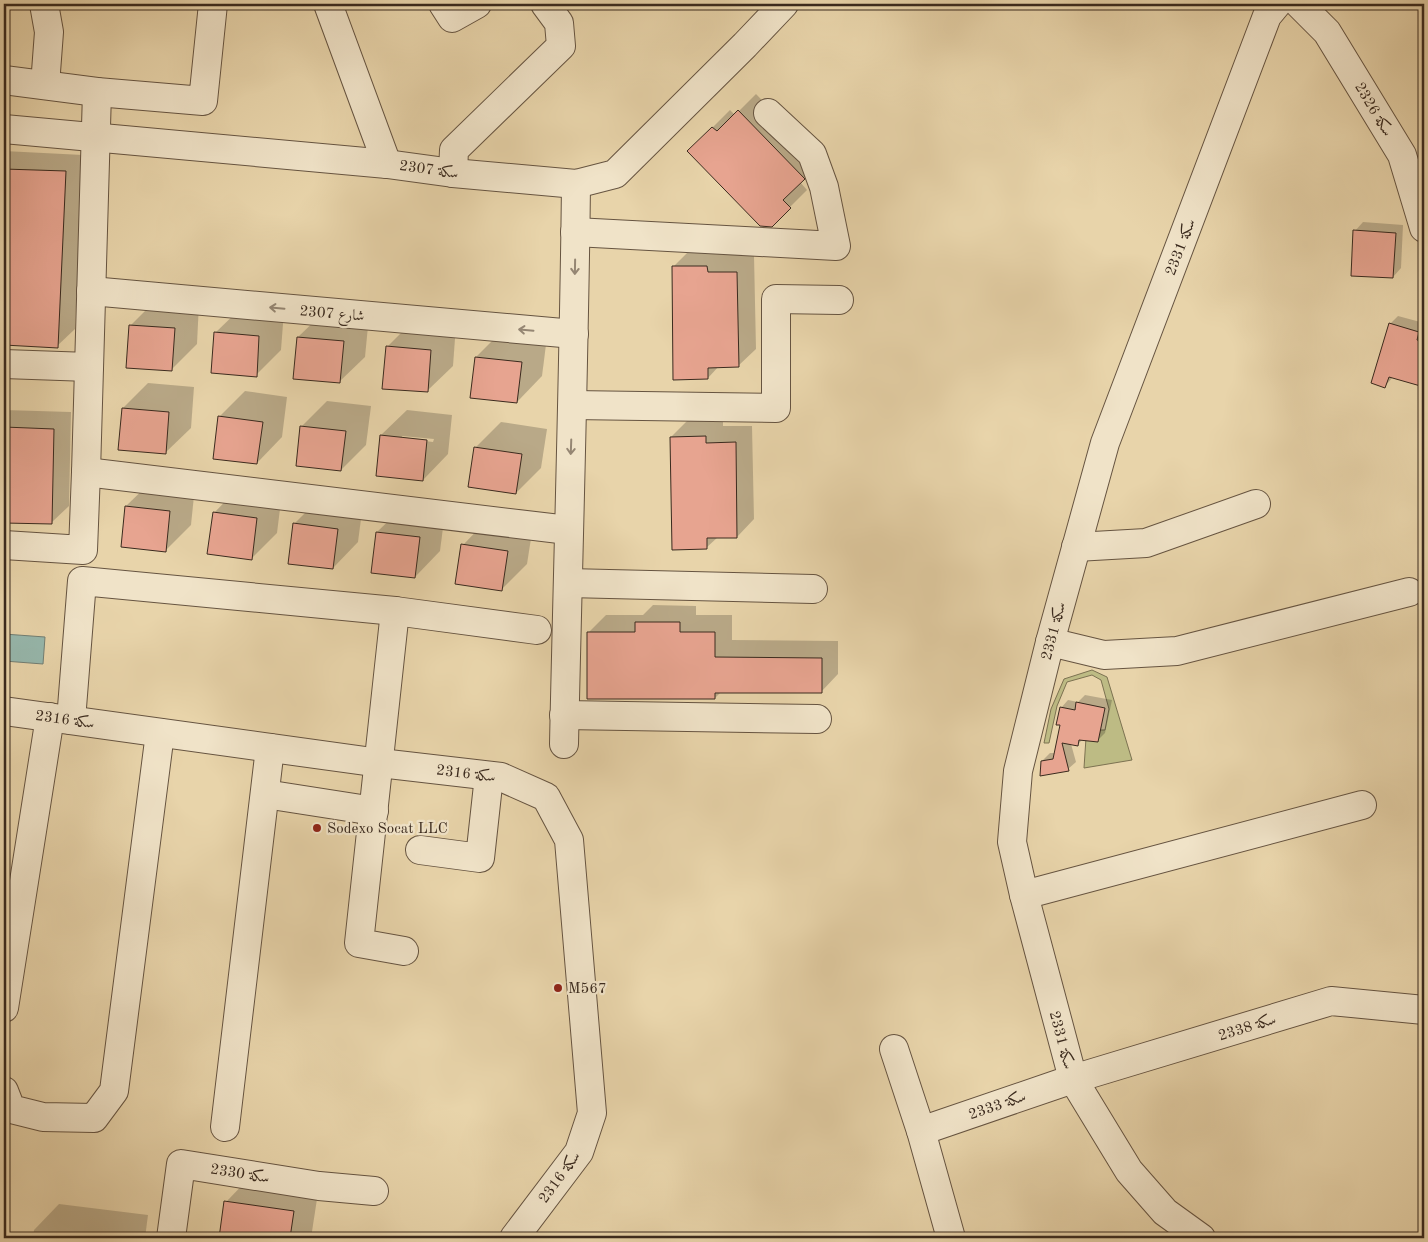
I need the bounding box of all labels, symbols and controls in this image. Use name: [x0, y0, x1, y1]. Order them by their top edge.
street label: سكة 2326: [1351, 79, 1396, 139]
street label: سكة 2307: [398, 157, 460, 182]
street label: سكة 2331: [1162, 216, 1199, 278]
one-way arrow: [570, 259, 580, 275]
one-way arrow: [269, 303, 285, 312]
street label: 2307 شارع: [298, 304, 365, 329]
one-way arrow: [518, 325, 534, 334]
one-way arrow: [566, 439, 576, 455]
street label: سكة 2331: [1038, 600, 1069, 662]
street label: 2316 سكة: [34, 707, 96, 732]
street label: 2316 سكة: [435, 761, 497, 786]
marker: Sodexo Socat LLC: [311, 822, 323, 834]
place label: Sodexo Socat LLC: [327, 822, 448, 837]
marker: M567: [552, 982, 564, 994]
place label: M567: [568, 982, 607, 997]
street label: سكة 2331: [1046, 1009, 1077, 1071]
street label: سكة 2338: [1216, 1011, 1278, 1044]
street label: سكة 2333: [966, 1088, 1028, 1123]
street label: 2316 سكة: [535, 1148, 584, 1206]
street label: سكة 2330: [209, 1160, 271, 1187]

